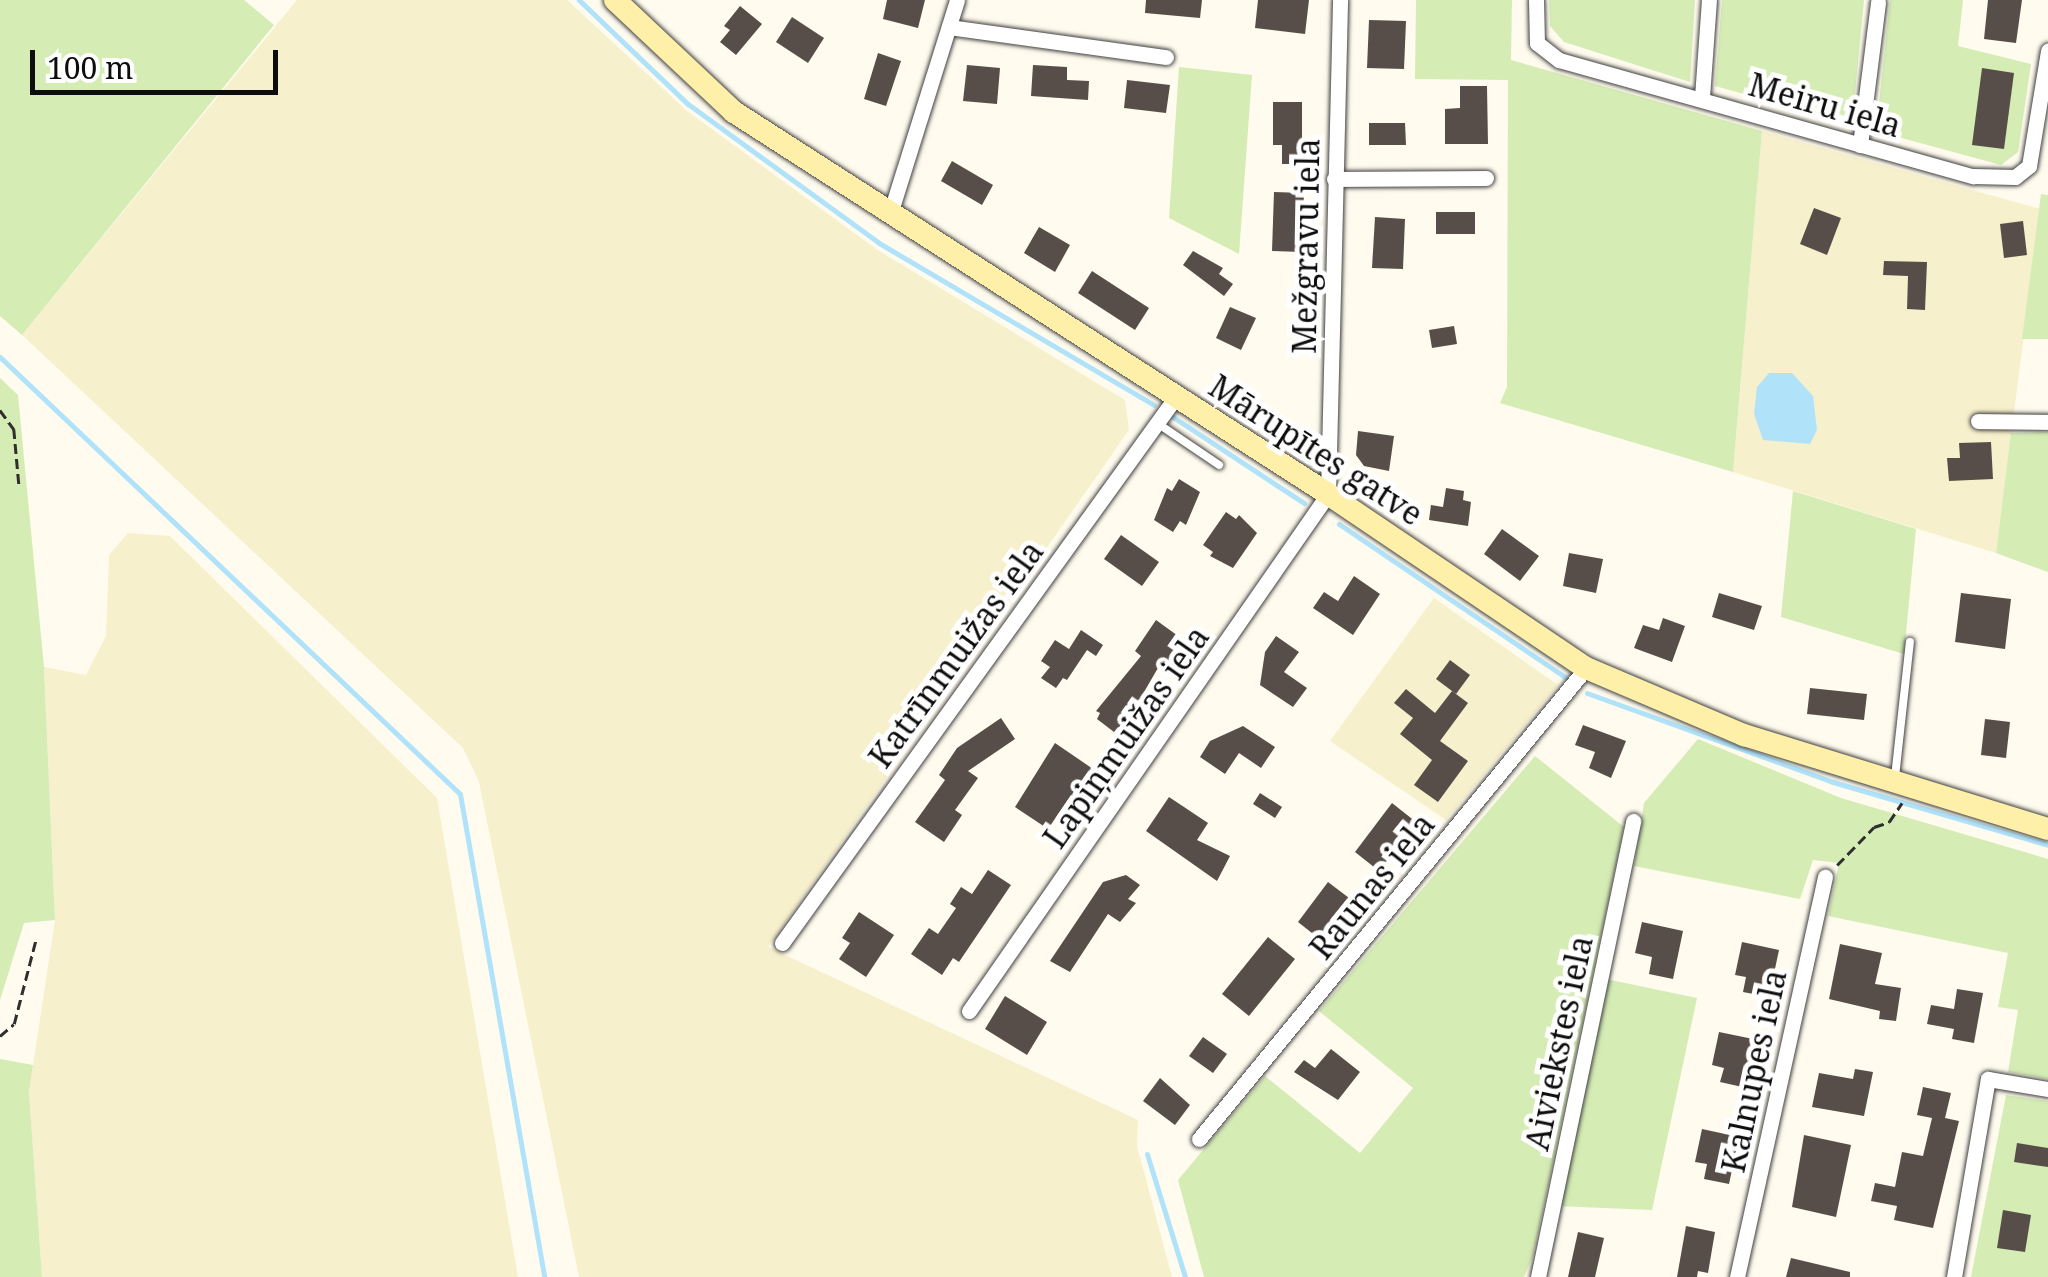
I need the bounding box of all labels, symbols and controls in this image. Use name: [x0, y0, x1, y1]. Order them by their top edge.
scale bar: [35, 30, 282, 92]
text: 100 m: [47, 47, 133, 88]
street label: Meiru iela: [1745, 65, 1905, 145]
street label: Mežgravu iela: [1285, 138, 1327, 354]
street label: Mārupītes gatve: [1202, 367, 1430, 533]
street label: Katrīnmuižas iela: [861, 533, 1051, 775]
street label: Lapiņmuižas iela: [1035, 619, 1217, 855]
street label: Raunas iela: [1302, 806, 1442, 966]
street label: Aiviekstes iela: [1518, 932, 1600, 1154]
street label: Kalnupes iela: [1714, 966, 1794, 1176]

